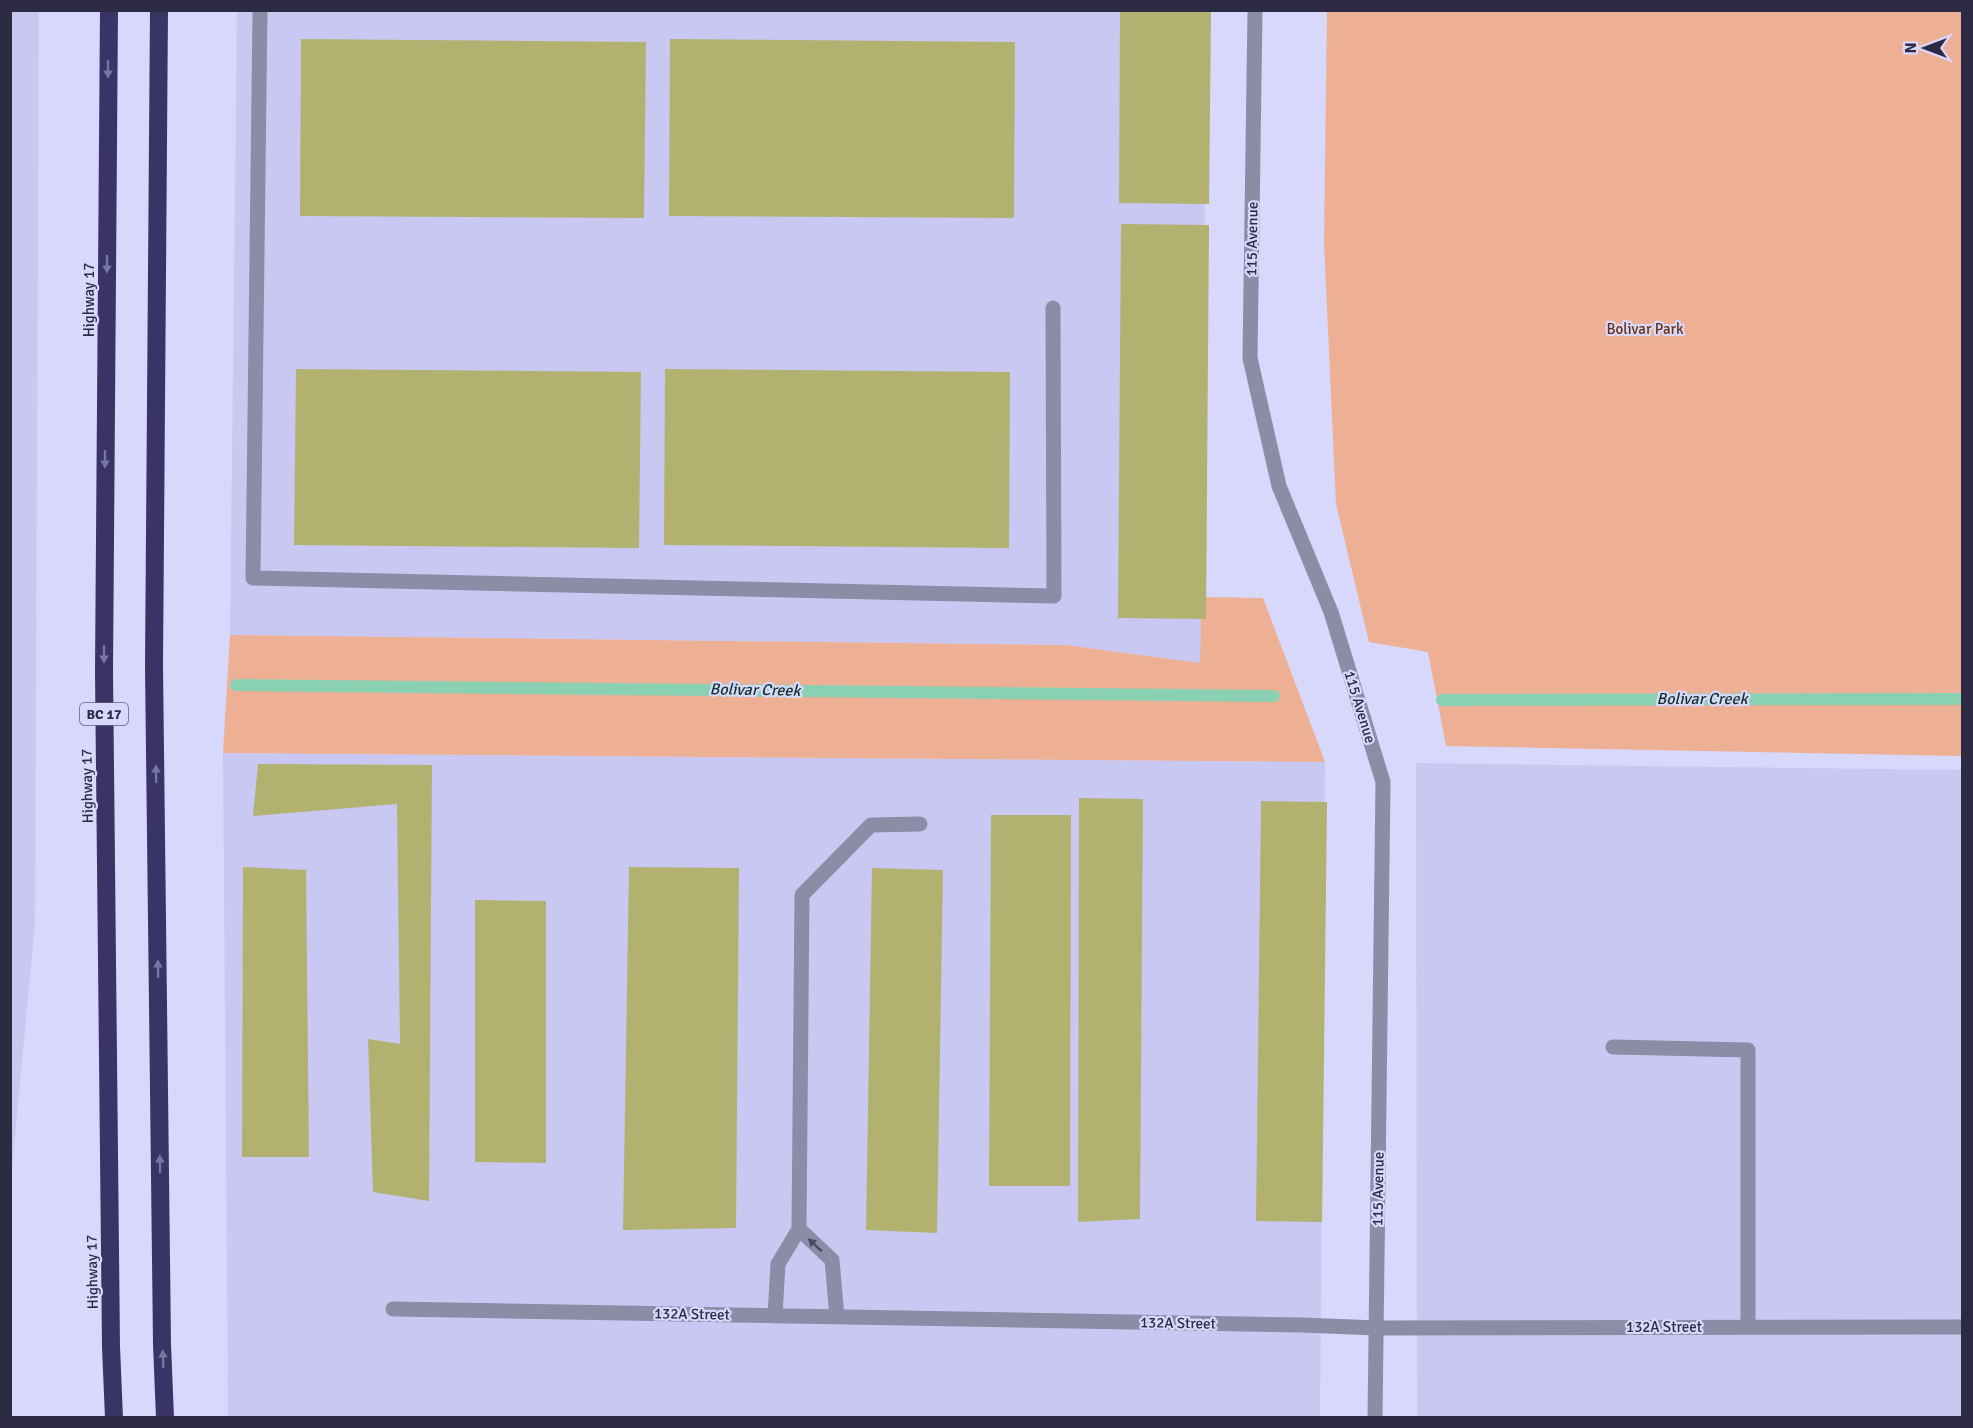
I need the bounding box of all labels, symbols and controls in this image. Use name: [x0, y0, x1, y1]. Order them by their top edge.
north arrow: [1895, 18, 1955, 78]
text: N: [1901, 42, 1921, 54]
one-way arrow: [103, 59, 113, 78]
street label: 115 Avenue: [1242, 202, 1262, 276]
one-way arrow: [102, 254, 112, 273]
street label: Highway 17: [80, 263, 98, 337]
park label: Bolivar Park: [1606, 320, 1684, 338]
one-way arrow: [100, 449, 110, 468]
one-way arrow: [99, 644, 109, 663]
street label: 115 Avenue: [1340, 669, 1380, 745]
water label: Bolivar Creek: [709, 679, 803, 701]
water label: Bolivar Creek: [1657, 689, 1749, 709]
road number: BC 17: [80, 703, 128, 725]
street label: Highway 17: [77, 749, 97, 823]
one-way arrow: [151, 765, 160, 784]
one-way arrow: [153, 960, 163, 979]
street label: 115 Avenue: [1368, 1152, 1388, 1226]
one-way arrow: [155, 1155, 165, 1174]
street label: Highway 17: [82, 1235, 102, 1309]
one-way arrow: [808, 1238, 823, 1252]
street label: 132A Street: [654, 1304, 730, 1324]
street label: 132A Street: [1140, 1313, 1216, 1333]
street label: 132A Street: [1626, 1318, 1702, 1336]
one-way arrow: [158, 1350, 167, 1369]

